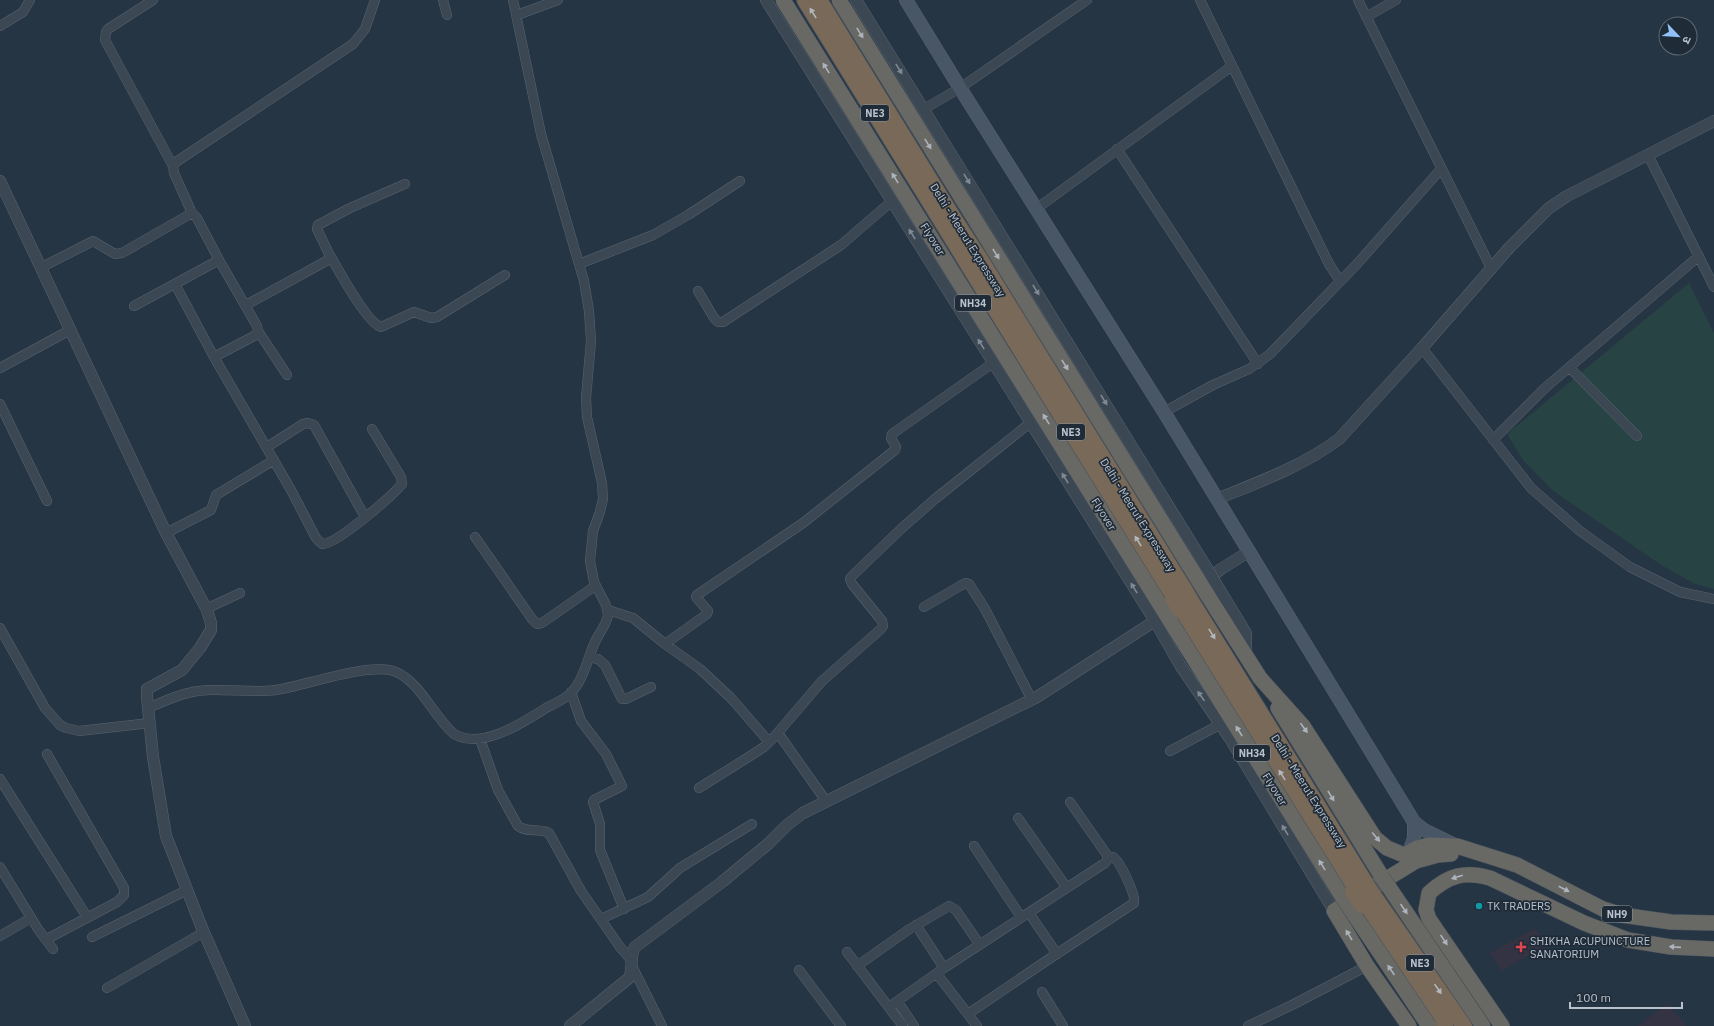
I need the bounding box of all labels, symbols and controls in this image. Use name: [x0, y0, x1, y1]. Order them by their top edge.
one-way arrow: [810, 7, 817, 19]
north arrow: [1658, 16, 1698, 56]
one-way arrow: [856, 27, 863, 39]
text: उ: [1679, 34, 1695, 47]
one-way arrow: [822, 63, 830, 73]
one-way arrow: [895, 63, 902, 75]
road number: NE3: [861, 105, 889, 121]
one-way arrow: [924, 139, 932, 149]
one-way arrow: [891, 173, 899, 184]
one-way arrow: [963, 174, 971, 184]
street label: Delhi - Meerut Expressway: [927, 181, 1009, 300]
street label: Flyover: [918, 220, 948, 258]
one-way arrow: [908, 228, 915, 240]
one-way arrow: [993, 248, 1000, 260]
one-way arrow: [1032, 284, 1039, 296]
road number: NH34: [955, 295, 991, 311]
one-way arrow: [977, 339, 985, 349]
one-way arrow: [1061, 359, 1068, 371]
one-way arrow: [1100, 395, 1108, 405]
one-way arrow: [1042, 413, 1049, 425]
road number: NE3: [1057, 424, 1085, 440]
street label: Delhi - Meerut Expressway: [1097, 456, 1179, 575]
one-way arrow: [1061, 472, 1068, 484]
street label: Flyover: [1089, 495, 1119, 533]
one-way arrow: [1134, 536, 1142, 546]
one-way arrow: [1130, 583, 1138, 593]
one-way arrow: [1208, 628, 1215, 640]
one-way arrow: [1197, 691, 1205, 701]
one-way arrow: [1300, 723, 1309, 734]
one-way arrow: [1235, 725, 1242, 737]
street label: Delhi - Meerut Expressway: [1268, 732, 1350, 851]
road number: NH34: [1234, 745, 1270, 761]
one-way arrow: [1278, 769, 1285, 781]
street label: Flyover: [1260, 770, 1290, 808]
one-way arrow: [1328, 790, 1335, 802]
one-way arrow: [1282, 824, 1289, 836]
one-way arrow: [1371, 832, 1380, 842]
one-way arrow: [1319, 859, 1326, 871]
one-way arrow: [1451, 874, 1463, 880]
one-way arrow: [1558, 885, 1570, 892]
place label: TK TRADERS: [1487, 899, 1550, 913]
marker: TK TRADERS: [1474, 901, 1484, 911]
one-way arrow: [1400, 904, 1408, 914]
road number: NH9: [1602, 906, 1632, 922]
one-way arrow: [1345, 929, 1352, 941]
place label: SHIKHA ACUPUNCTURE SANATORIUM: [1530, 934, 1650, 961]
one-way arrow: [1440, 935, 1448, 946]
marker: SHIKHA ACUPUNCTURE SANATORIUM: [1515, 941, 1527, 953]
one-way arrow: [1669, 943, 1681, 950]
road number: NE3: [1406, 955, 1434, 971]
one-way arrow: [1387, 965, 1395, 976]
one-way arrow: [1434, 984, 1442, 994]
scale bar: [1570, 984, 1682, 1010]
text: 100 m: [1576, 990, 1611, 1005]

